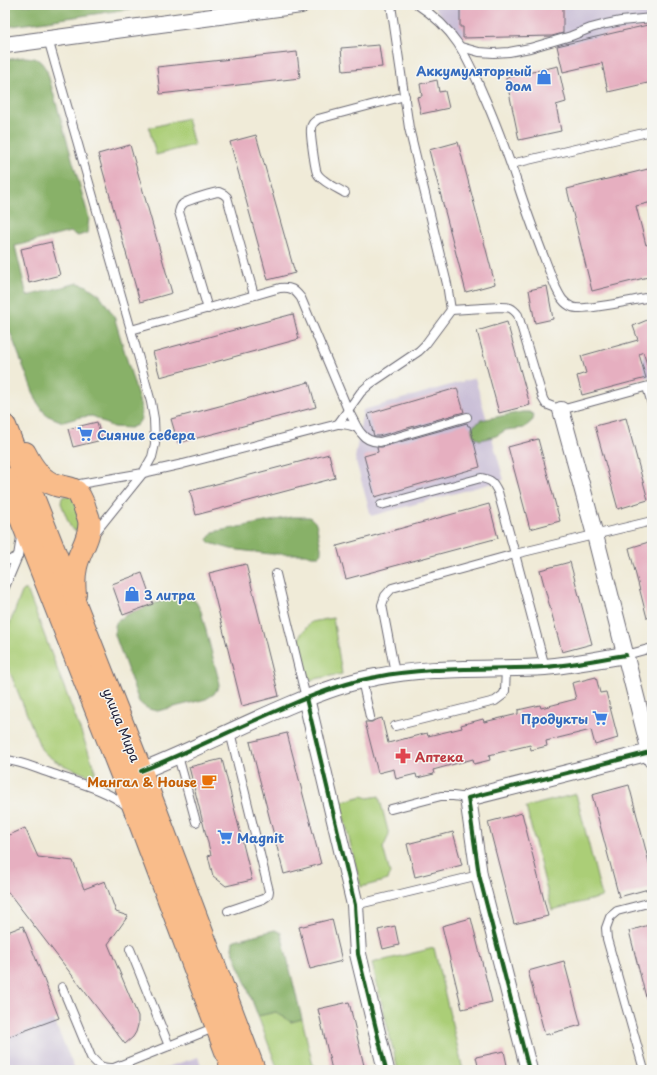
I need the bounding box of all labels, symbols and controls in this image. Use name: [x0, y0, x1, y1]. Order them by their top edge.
place label: Аккумуляторный дом: [416, 61, 532, 95]
shop icon: Аккумуляторный дом: [535, 68, 553, 86]
supermarket icon: Сияние севера: [76, 425, 94, 443]
place label: Сияние севера: [97, 425, 196, 444]
shop icon: 3 литра: [123, 585, 141, 603]
place label: 3 литра: [144, 585, 196, 604]
street label: улица Мира: [99, 685, 146, 766]
place label: Продукты: [521, 709, 588, 728]
supermarket icon: Продукты: [591, 709, 609, 727]
pharmacy icon: Аптека: [394, 747, 412, 765]
place label: Аптека: [415, 747, 464, 766]
place label: Мангал & House: [87, 772, 197, 791]
cafe icon: Мангал & House: [200, 772, 218, 790]
supermarket icon: Magnit: [216, 828, 234, 846]
place label: Magnit: [237, 828, 284, 847]

